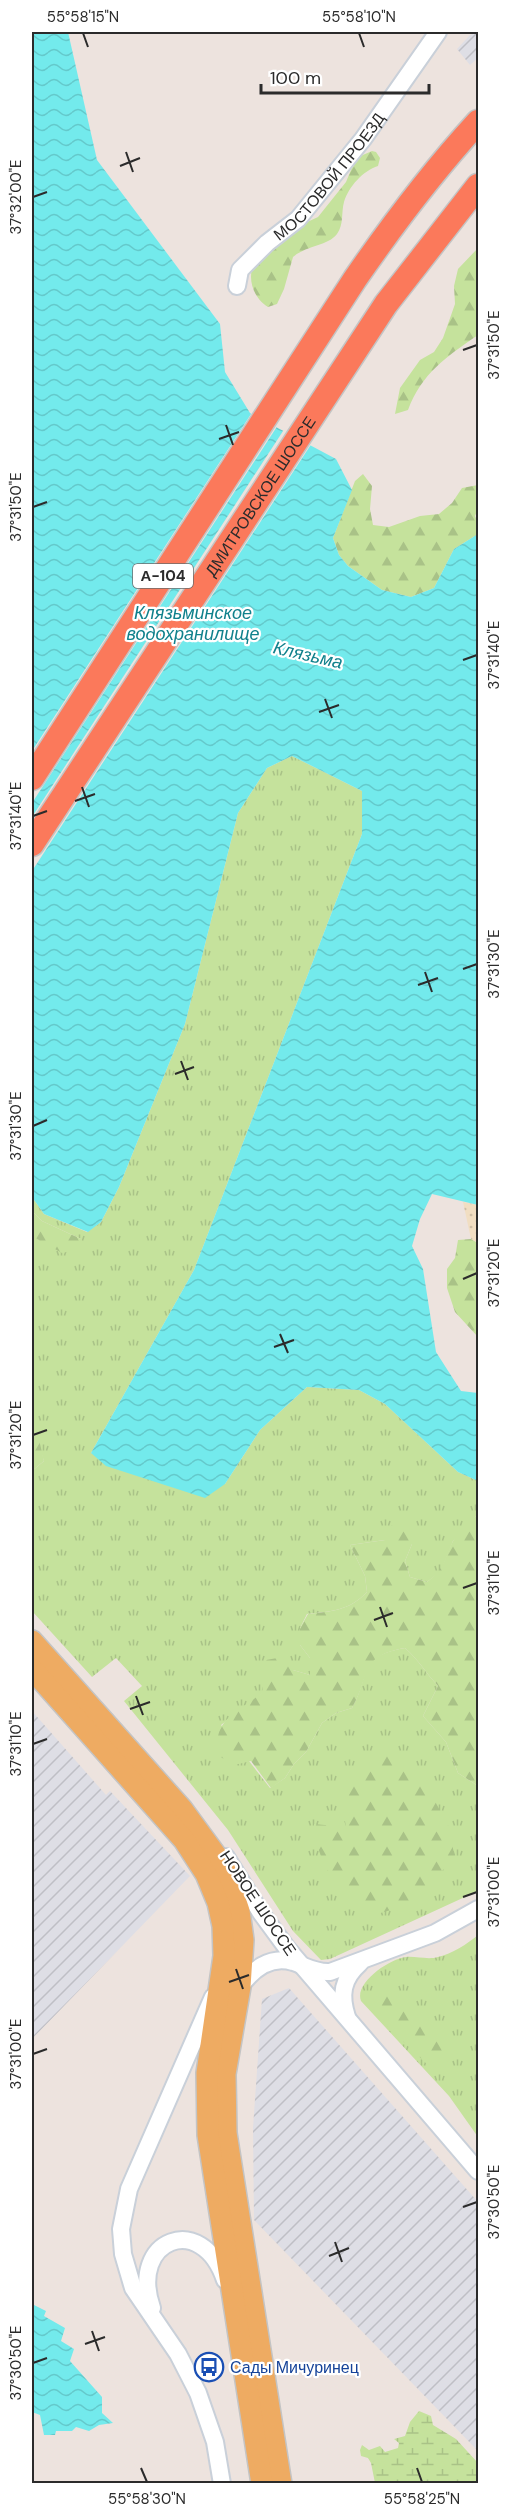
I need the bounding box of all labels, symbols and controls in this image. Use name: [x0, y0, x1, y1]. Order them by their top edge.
text: 55°58'15"N: [47, 7, 119, 27]
text: 55°58'10"N: [322, 7, 396, 27]
scale bar: [261, 57, 429, 95]
text: 100 m: [270, 66, 321, 90]
street label: МОСТОВОЙ ПРОЕЗД: [269, 108, 389, 245]
text: 37°32'00"E: [6, 159, 26, 235]
text: 37°31'50"E: [484, 310, 504, 380]
street label: ДМИТРОВСКОЕ ШОССЕ: [200, 412, 320, 580]
text: 37°31'50"E: [6, 472, 26, 542]
road number: А-104: [133, 564, 193, 588]
water label: Клязьминское водохранилище: [126, 601, 260, 646]
text: 37°31'40"E: [484, 621, 504, 689]
water label: Клязьма: [271, 635, 345, 675]
text: 37°31'40"E: [6, 782, 26, 850]
text: 37°31'30"E: [484, 929, 504, 999]
text: 37°31'30"E: [6, 1091, 26, 1161]
text: 37°31'20"E: [484, 1238, 504, 1308]
text: 37°31'20"E: [6, 1400, 26, 1470]
text: 37°31'10"E: [484, 1550, 504, 1616]
text: 37°31'10"E: [6, 1711, 26, 1777]
street label: НОВОЕ ШОССЕ: [215, 1846, 301, 1960]
text: 37°31'00"E: [484, 1857, 504, 1927]
text: 37°31'00"E: [6, 2019, 26, 2089]
text: 37°30'50"E: [484, 2164, 504, 2240]
text: 37°30'50"E: [6, 2325, 26, 2401]
bus stop icon: Сады Мичуринец: [193, 2351, 225, 2383]
place label: Сады Мичуринец: [230, 2357, 359, 2378]
text: 55°58'30"N: [108, 2489, 186, 2509]
text: 55°58'25"N: [384, 2489, 460, 2509]

